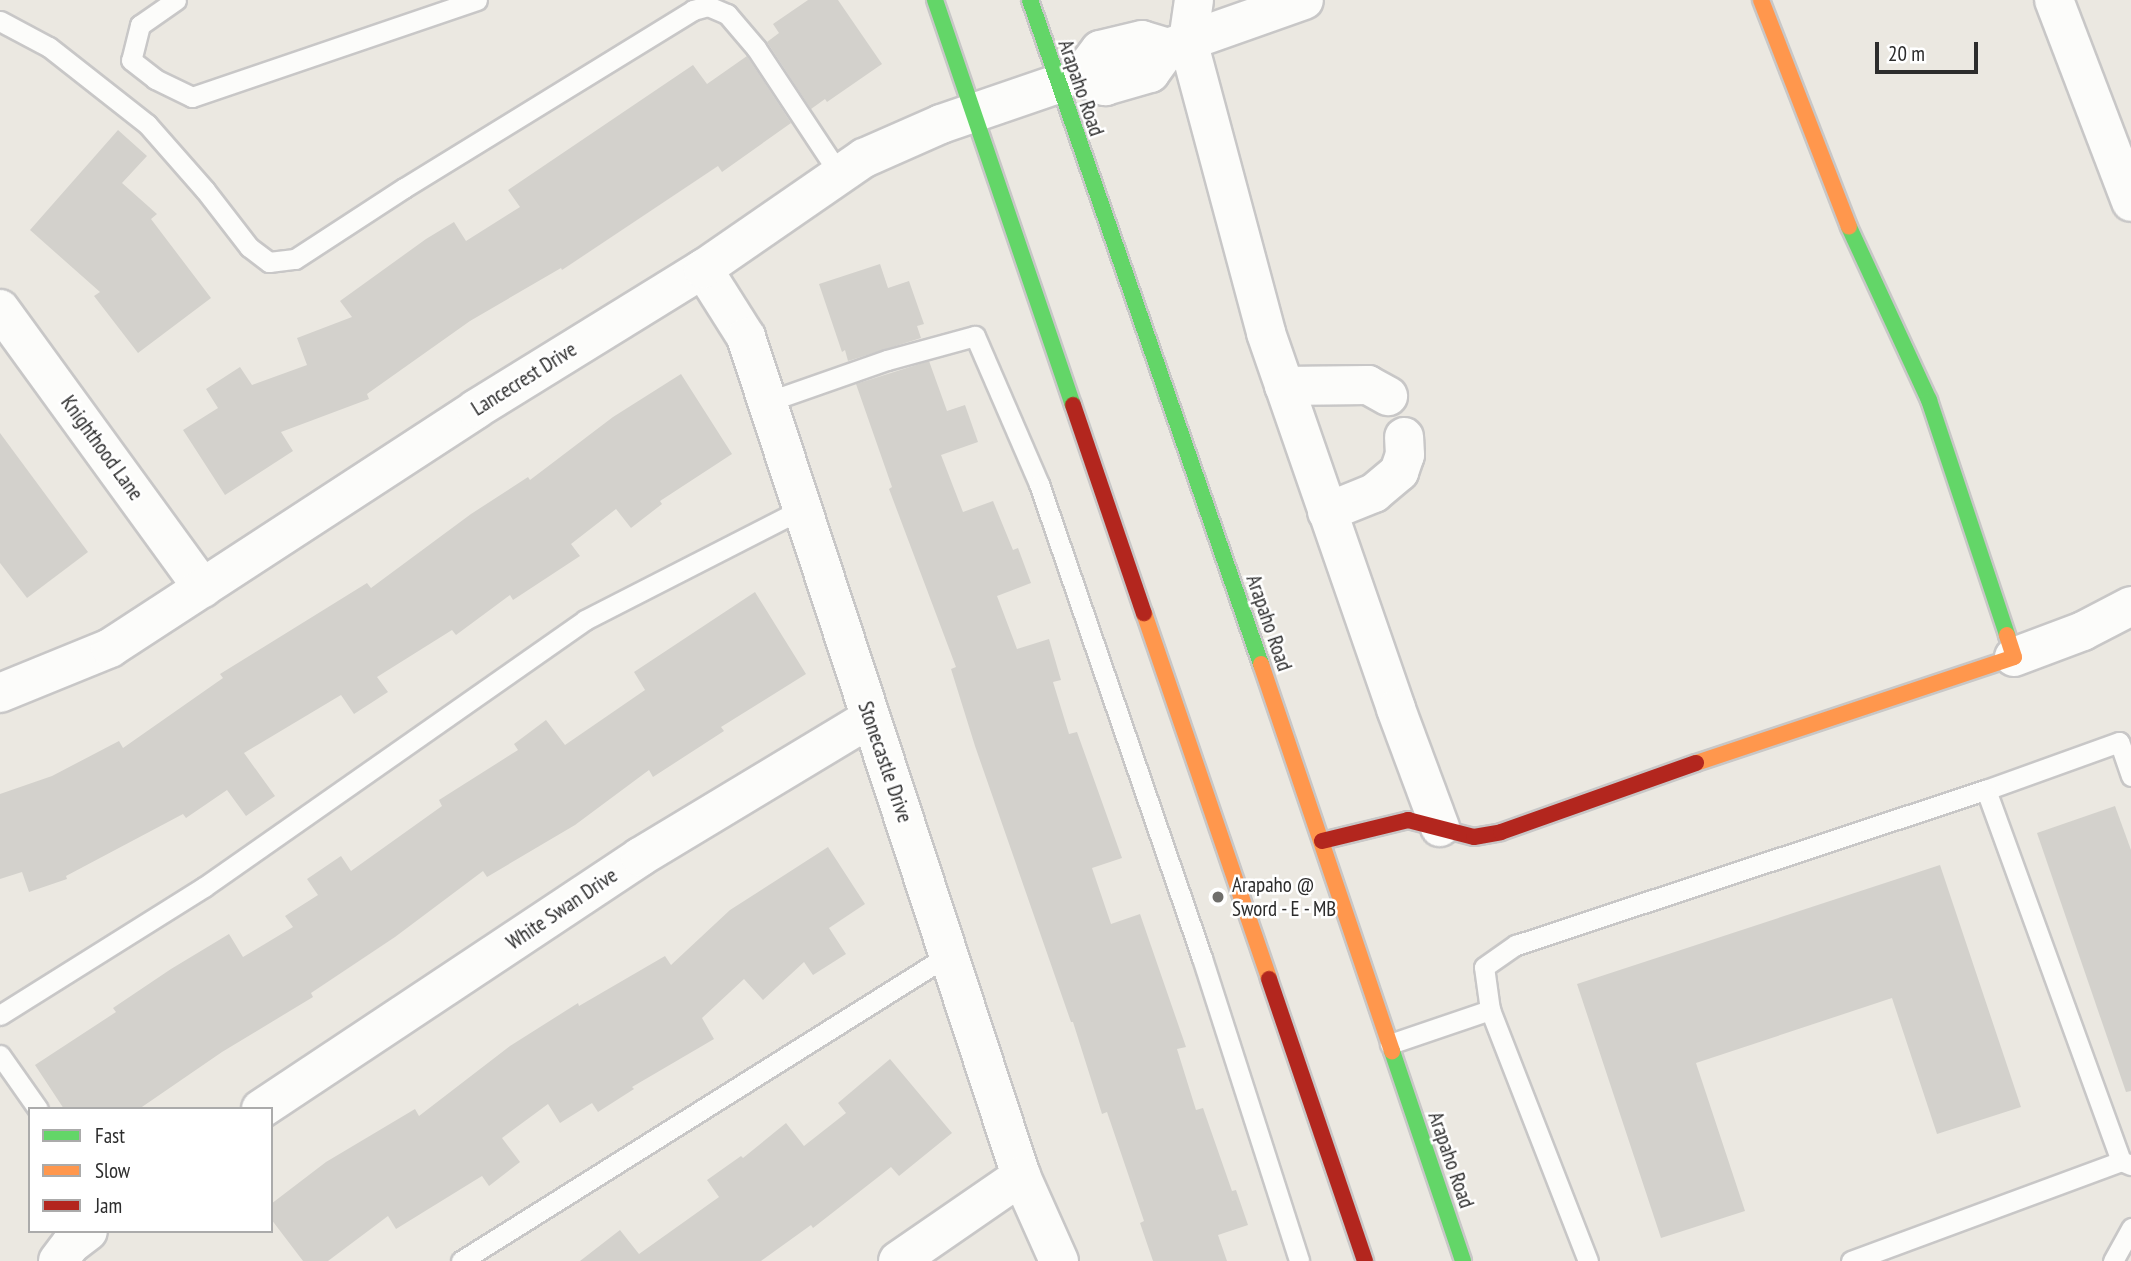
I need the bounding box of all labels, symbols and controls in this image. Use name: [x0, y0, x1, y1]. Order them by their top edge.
scale bar: [1879, 28, 1982, 72]
street label: Arapaho Road: [1053, 37, 1109, 139]
text: 20 m: [1888, 40, 1925, 67]
street label: Lancecrest Drive: [467, 337, 581, 421]
street label: Knighthood Lane: [56, 391, 148, 505]
street label: Arapaho Road: [1241, 572, 1297, 674]
street label: Stonecastle Drive: [853, 698, 917, 826]
street label: White Swan Drive: [502, 863, 622, 955]
place label: Arapaho @ Sword - E - MB: [1232, 872, 1339, 922]
marker: Arapaho @ Sword - E - MB: [1210, 889, 1226, 905]
legend: [28, 1107, 273, 1233]
street label: Arapaho Road: [1423, 1109, 1479, 1211]
text: Fast: [95, 1122, 125, 1149]
text: Slow: [95, 1157, 130, 1184]
text: Jam: [95, 1192, 122, 1219]

